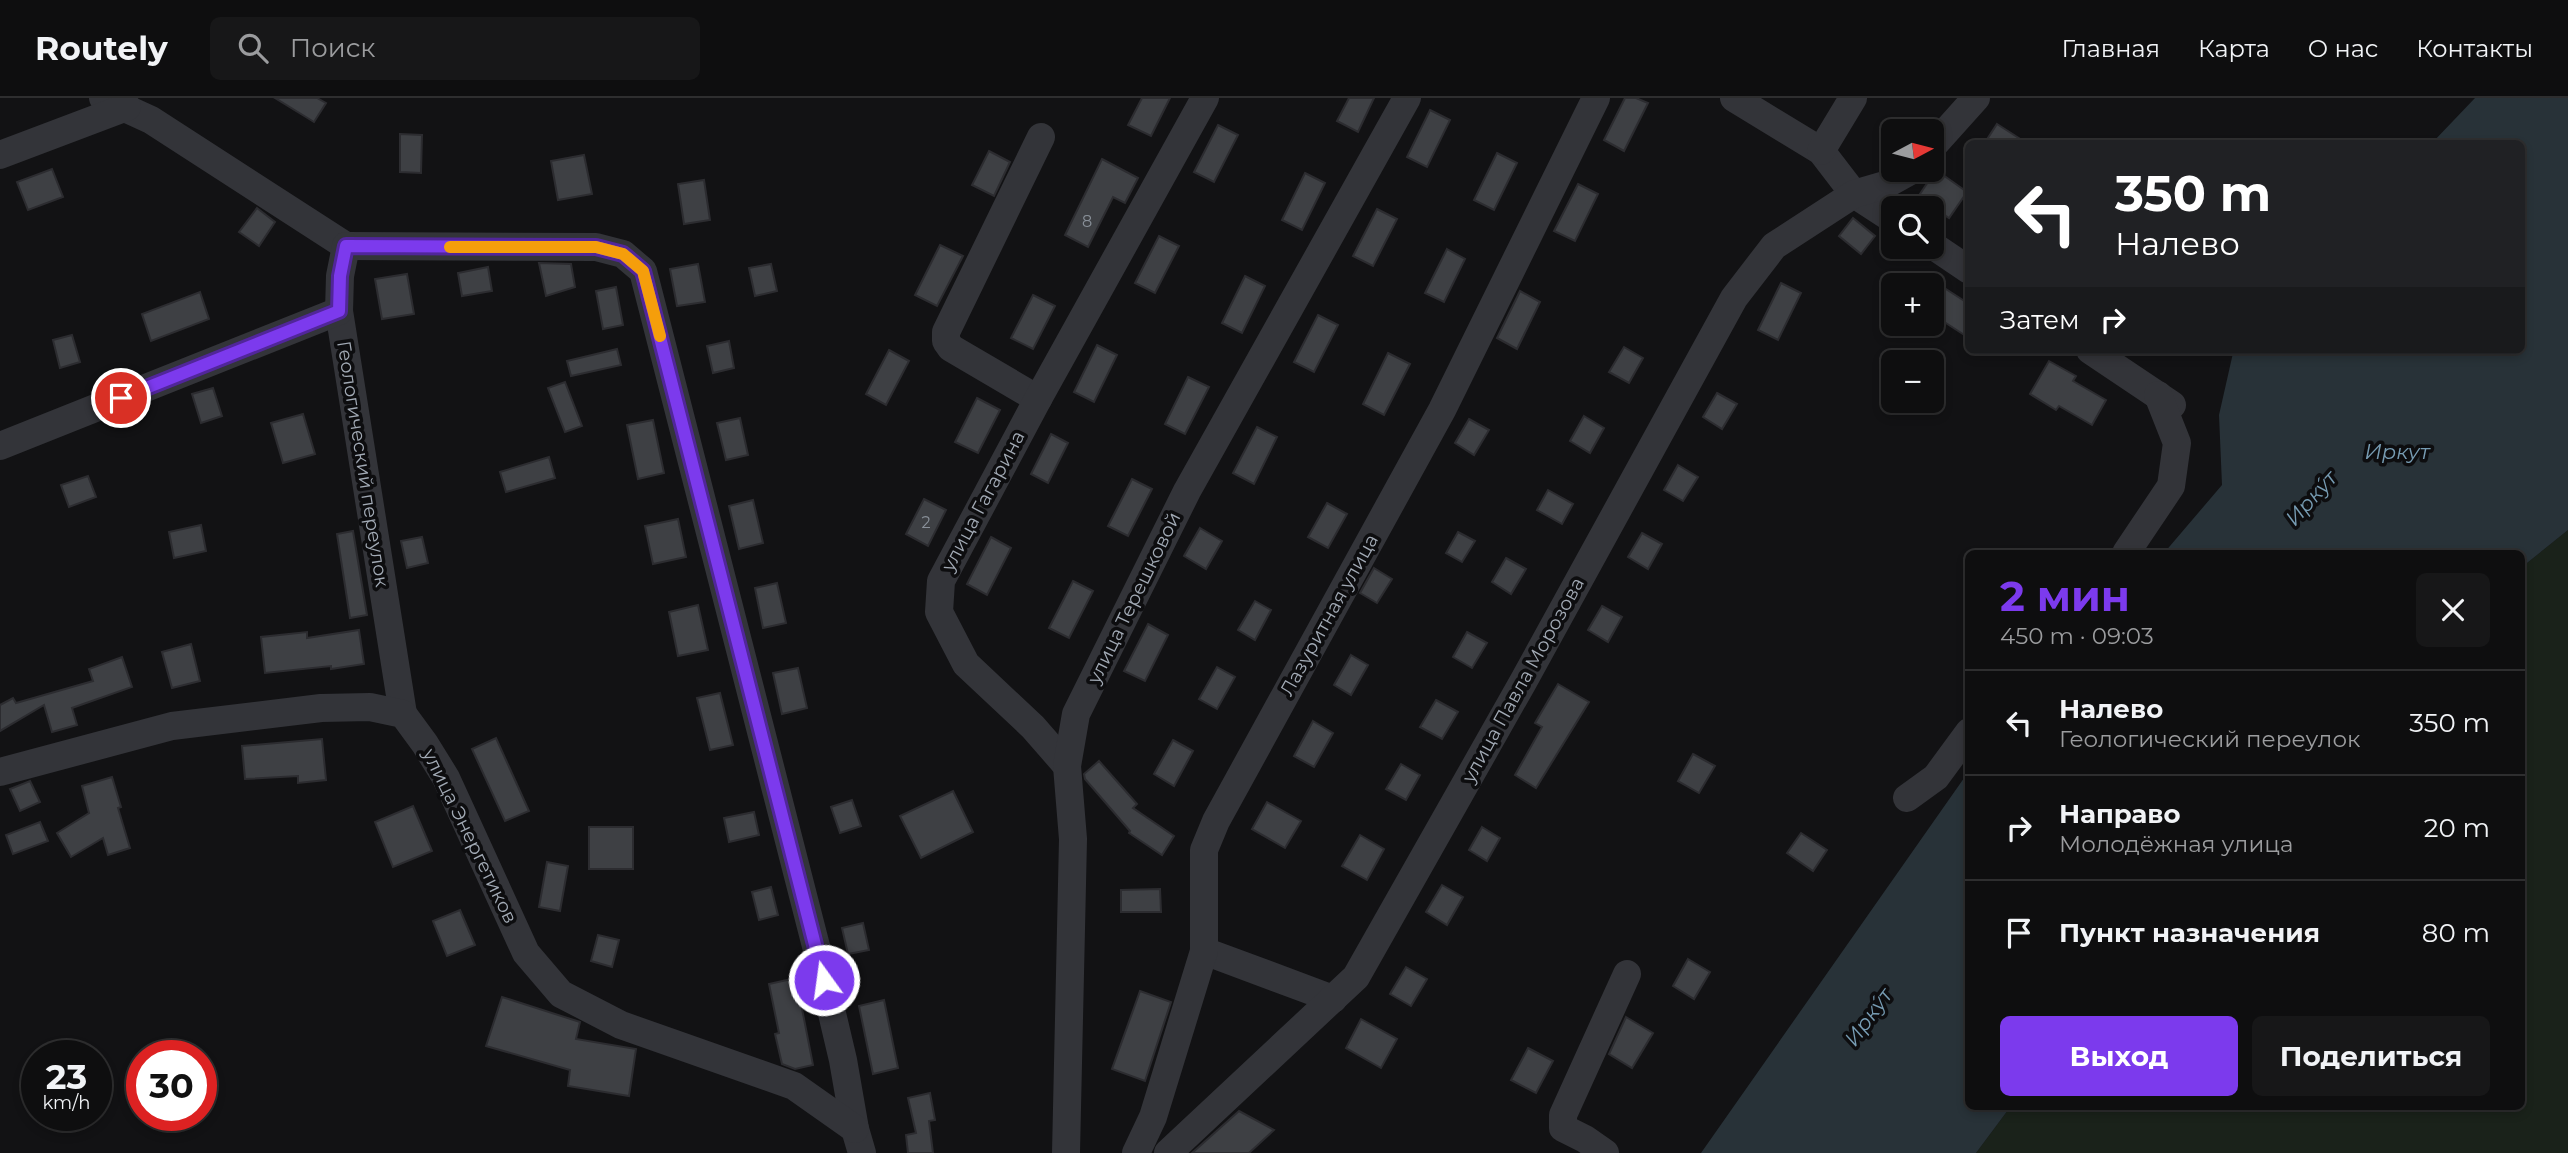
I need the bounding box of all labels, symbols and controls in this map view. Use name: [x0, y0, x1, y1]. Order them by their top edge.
search box: [210, 17, 700, 80]
text: Routely: [35, 28, 168, 68]
icon: search: [234, 29, 272, 67]
text: Поиск: [290, 32, 375, 64]
text: Главная: [2062, 34, 2160, 63]
text: Карта: [2198, 34, 2270, 63]
text: О нас: [2308, 34, 2378, 63]
text: Контакты: [2416, 34, 2533, 63]
north arrow: [1881, 119, 1944, 182]
map controls: [1881, 119, 1944, 413]
text: 350 m: [2115, 164, 2271, 223]
icon: left: [2000, 168, 2091, 259]
button: search: [1881, 196, 1944, 259]
house number: 8: [1082, 212, 1092, 231]
text: Налево: [2115, 224, 2240, 263]
button: +: [1881, 273, 1944, 336]
icon: right: [2094, 301, 2132, 339]
text: Затем: [2000, 304, 2080, 336]
street label: Геологический переулок: [332, 339, 394, 589]
button: −: [1881, 350, 1944, 413]
pin: [91, 368, 151, 428]
icon: arrive: [102, 379, 140, 417]
street label: улица Гагарина: [936, 427, 1030, 576]
water label: Иркут: [2364, 439, 2431, 464]
water label: Ирку́т: [2280, 465, 2343, 531]
street label: улица Терешковой: [1082, 508, 1186, 688]
house number: 2: [921, 513, 931, 532]
street label: Лазуритная улица: [1275, 530, 1383, 700]
text: 2 мин: [2000, 570, 2130, 622]
street label: улица Павла Морозова: [1456, 573, 1589, 787]
button: close: [2416, 573, 2490, 647]
text: 450 m · 09:03: [2000, 622, 2154, 650]
text: Налево: [2059, 693, 2163, 725]
icon: left: [2000, 704, 2038, 742]
text: 350 m: [2409, 707, 2490, 739]
text: Геологический переулок: [2059, 725, 2360, 753]
street label: улица Энергетиков: [417, 744, 522, 927]
text: Направо: [2059, 798, 2180, 830]
icon: right: [2000, 809, 2038, 847]
text: 20 m: [2424, 812, 2490, 844]
text: Молодёжная улица: [2059, 830, 2293, 858]
icon: arrive: [2000, 914, 2038, 952]
text: Пункт назначения: [2059, 917, 2320, 949]
text: 80 m: [2422, 917, 2490, 949]
position arrow: [787, 943, 861, 1017]
water label: Ирку́т: [1839, 982, 1898, 1051]
button: Выход: [2000, 1016, 2238, 1096]
button: Поделиться: [2252, 1016, 2490, 1096]
speed limit sign: 30: [126, 1040, 217, 1131]
text: 23: [46, 1055, 87, 1098]
text: km/h: [42, 1092, 91, 1114]

